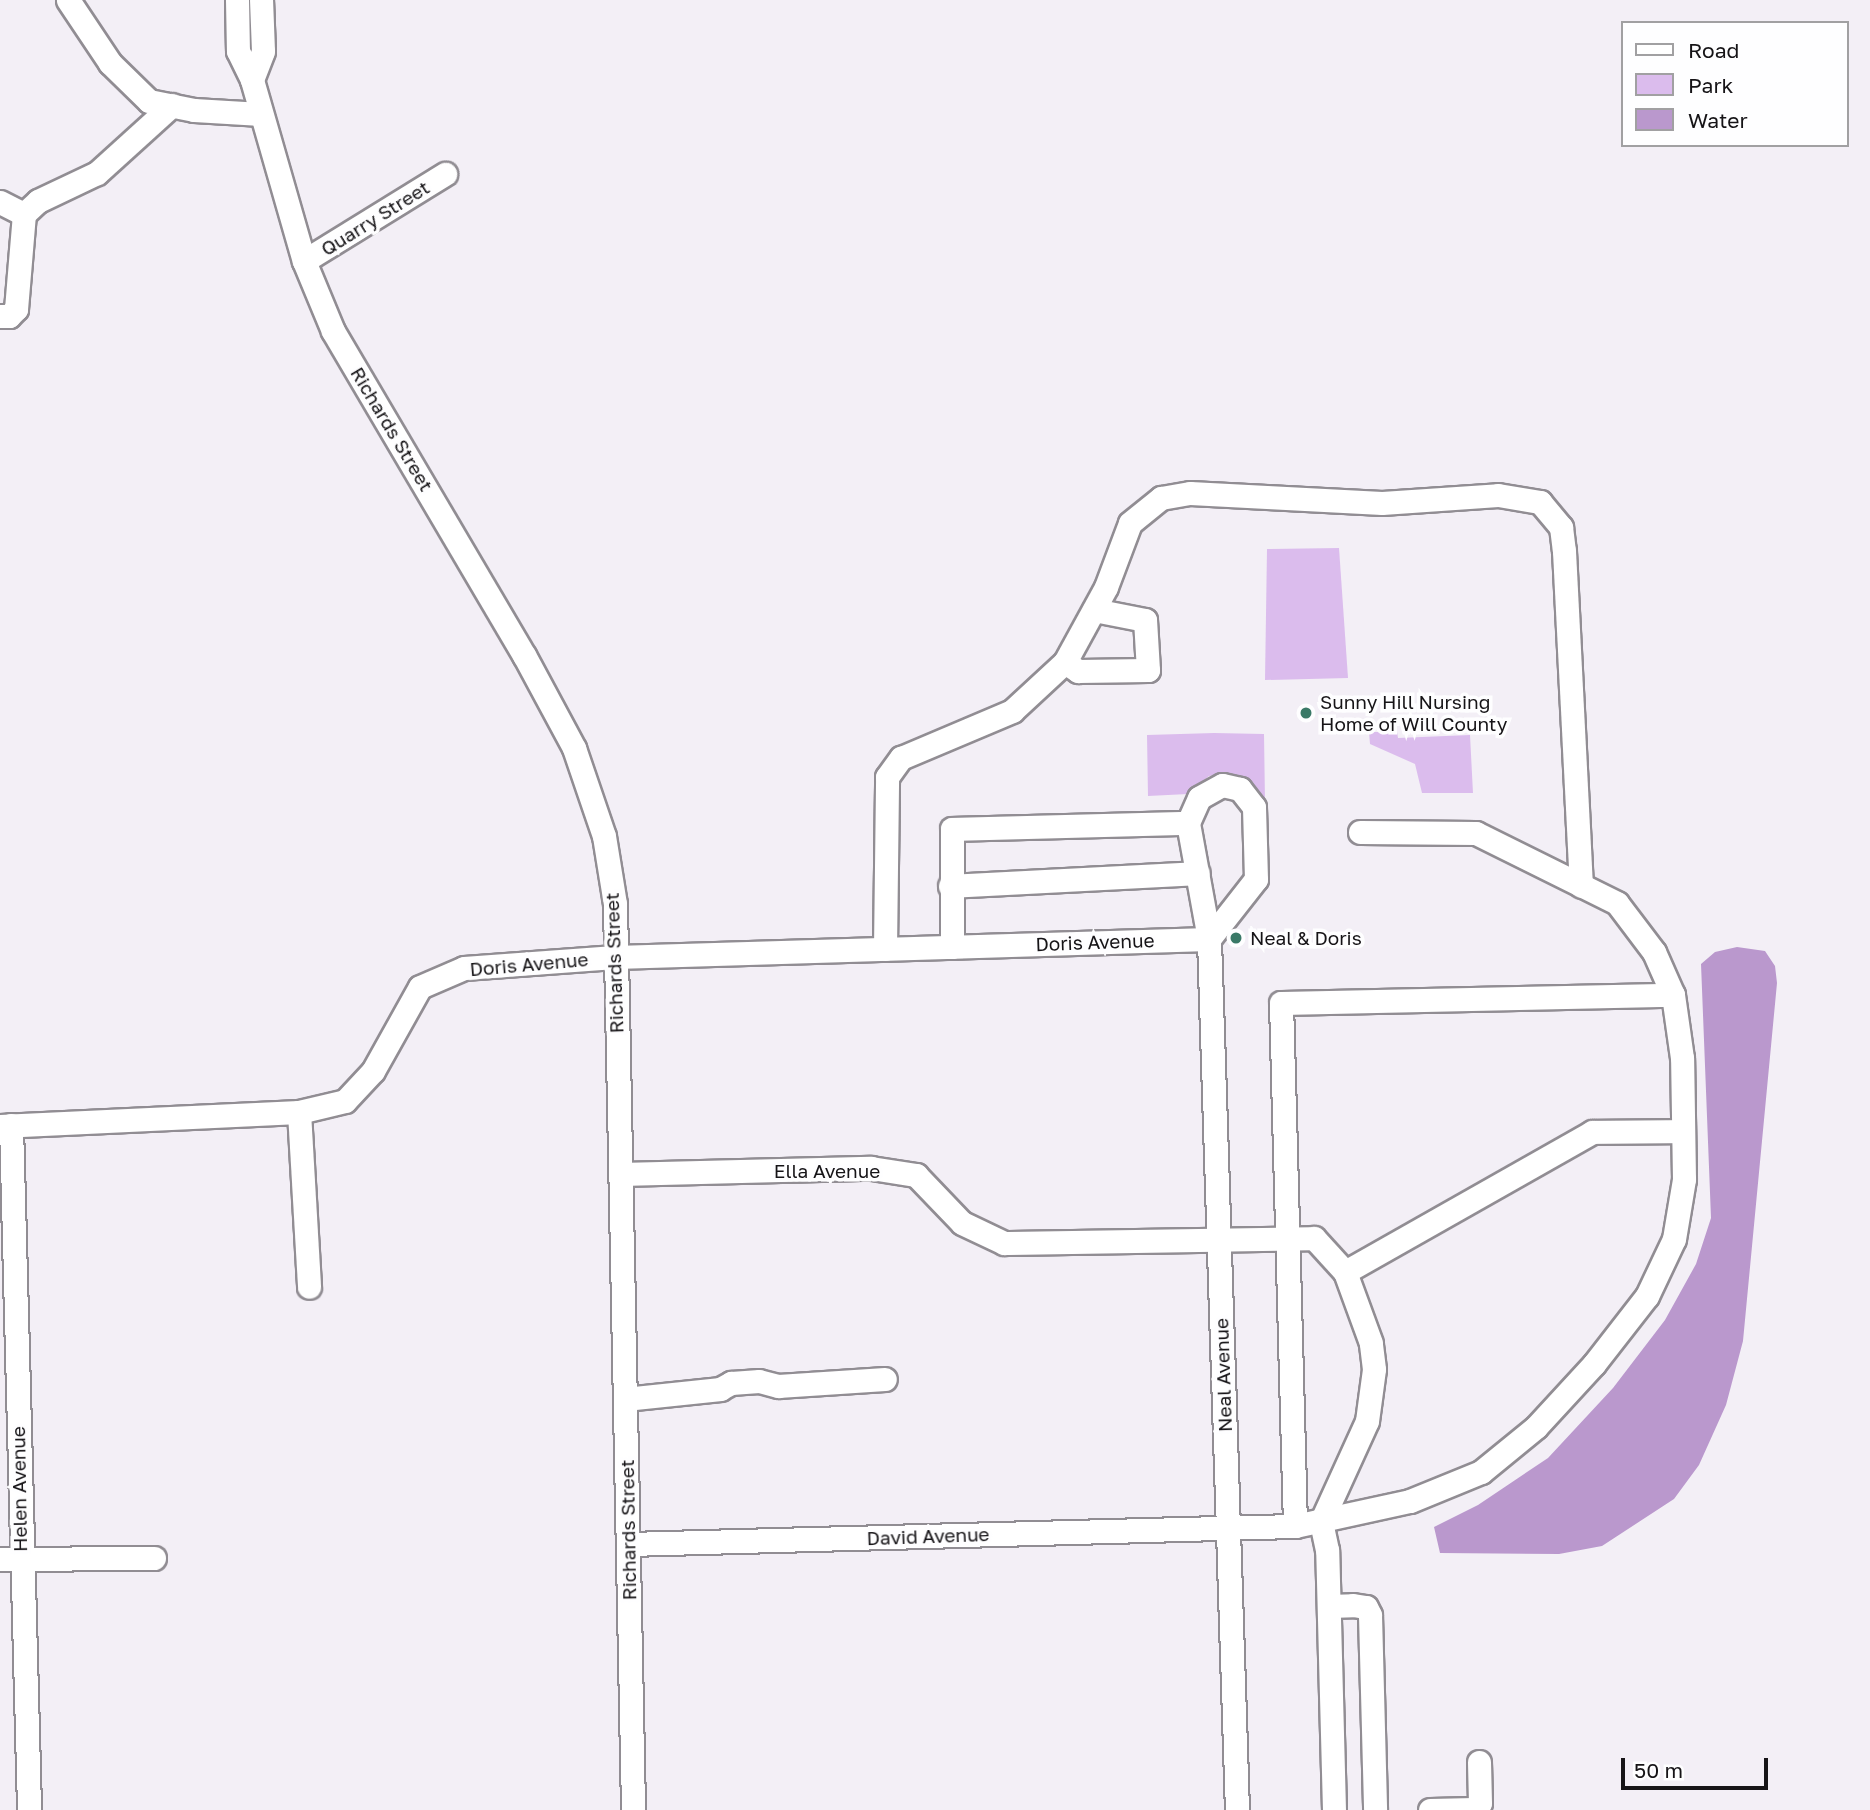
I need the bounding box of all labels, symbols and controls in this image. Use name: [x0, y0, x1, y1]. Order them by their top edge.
legend: [1622, 21, 1849, 147]
text: Road: [1688, 37, 1739, 63]
text: Park: [1688, 72, 1733, 98]
text: Water: [1688, 107, 1748, 133]
street label: Quarry Street: [317, 176, 433, 260]
street label: Richards Street: [346, 363, 438, 495]
place label: Sunny Hill Nursing Home of Will County: [1320, 691, 1507, 735]
marker: Sunny Hill Nursing Home of Will County: [1298, 705, 1314, 721]
street label: Richards Street: [600, 892, 628, 1034]
place label: Neal & Doris: [1250, 927, 1362, 949]
street label: Doris Avenue: [1035, 929, 1155, 955]
marker: Neal & Doris: [1228, 930, 1244, 946]
street label: Doris Avenue: [469, 947, 589, 981]
street label: Ella Avenue: [774, 1160, 880, 1182]
street label: Neal Avenue: [1210, 1318, 1236, 1432]
street label: Helen Avenue: [7, 1426, 31, 1552]
street label: Richards Street: [615, 1459, 641, 1601]
street label: David Avenue: [866, 1522, 990, 1550]
scale bar: [1625, 1744, 1772, 1788]
text: 50 m: [1634, 1757, 1683, 1783]

